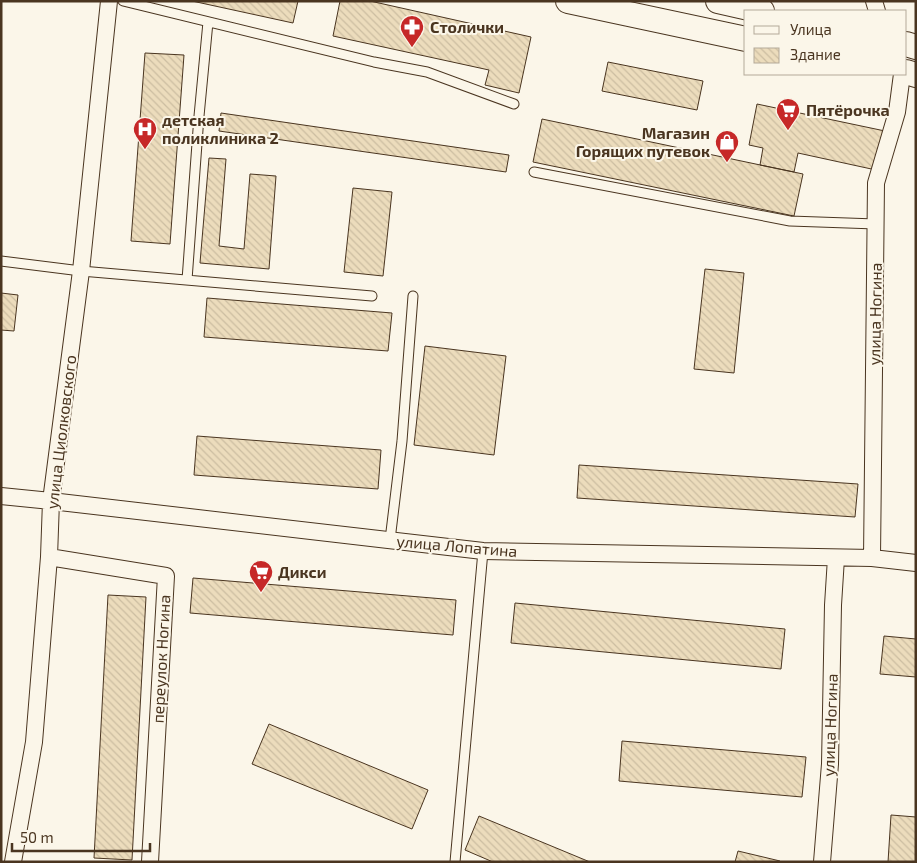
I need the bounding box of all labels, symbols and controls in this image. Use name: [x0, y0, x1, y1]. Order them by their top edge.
legend: [744, 10, 907, 75]
pharmacy icon: Столички: [399, 14, 425, 48]
place label: Столички: [430, 17, 504, 36]
text: Улица: [790, 20, 832, 38]
text: Здание: [790, 45, 841, 63]
supermarket icon: Пятёрочка: [775, 97, 801, 131]
place label: Пятёрочка: [806, 100, 890, 119]
place label: детская поликлиника 2: [162, 110, 279, 147]
hospital icon: детская поликлиника 2: [132, 116, 158, 150]
place label: Магазин Горящих путевок: [576, 123, 710, 160]
shop icon: Магазин Горящих путевок: [714, 129, 740, 163]
street label: улица Ногина: [864, 262, 886, 366]
street label: улица Циолковского: [42, 354, 80, 510]
street label: улица Лопатина: [396, 531, 518, 561]
supermarket icon: Дикси: [248, 559, 274, 593]
place label: Дикси: [278, 562, 326, 581]
street label: переулок Ногина: [148, 594, 174, 724]
street label: улица Ногина: [818, 673, 842, 777]
scale bar: [12, 820, 150, 852]
text: 50 m: [20, 828, 54, 846]

